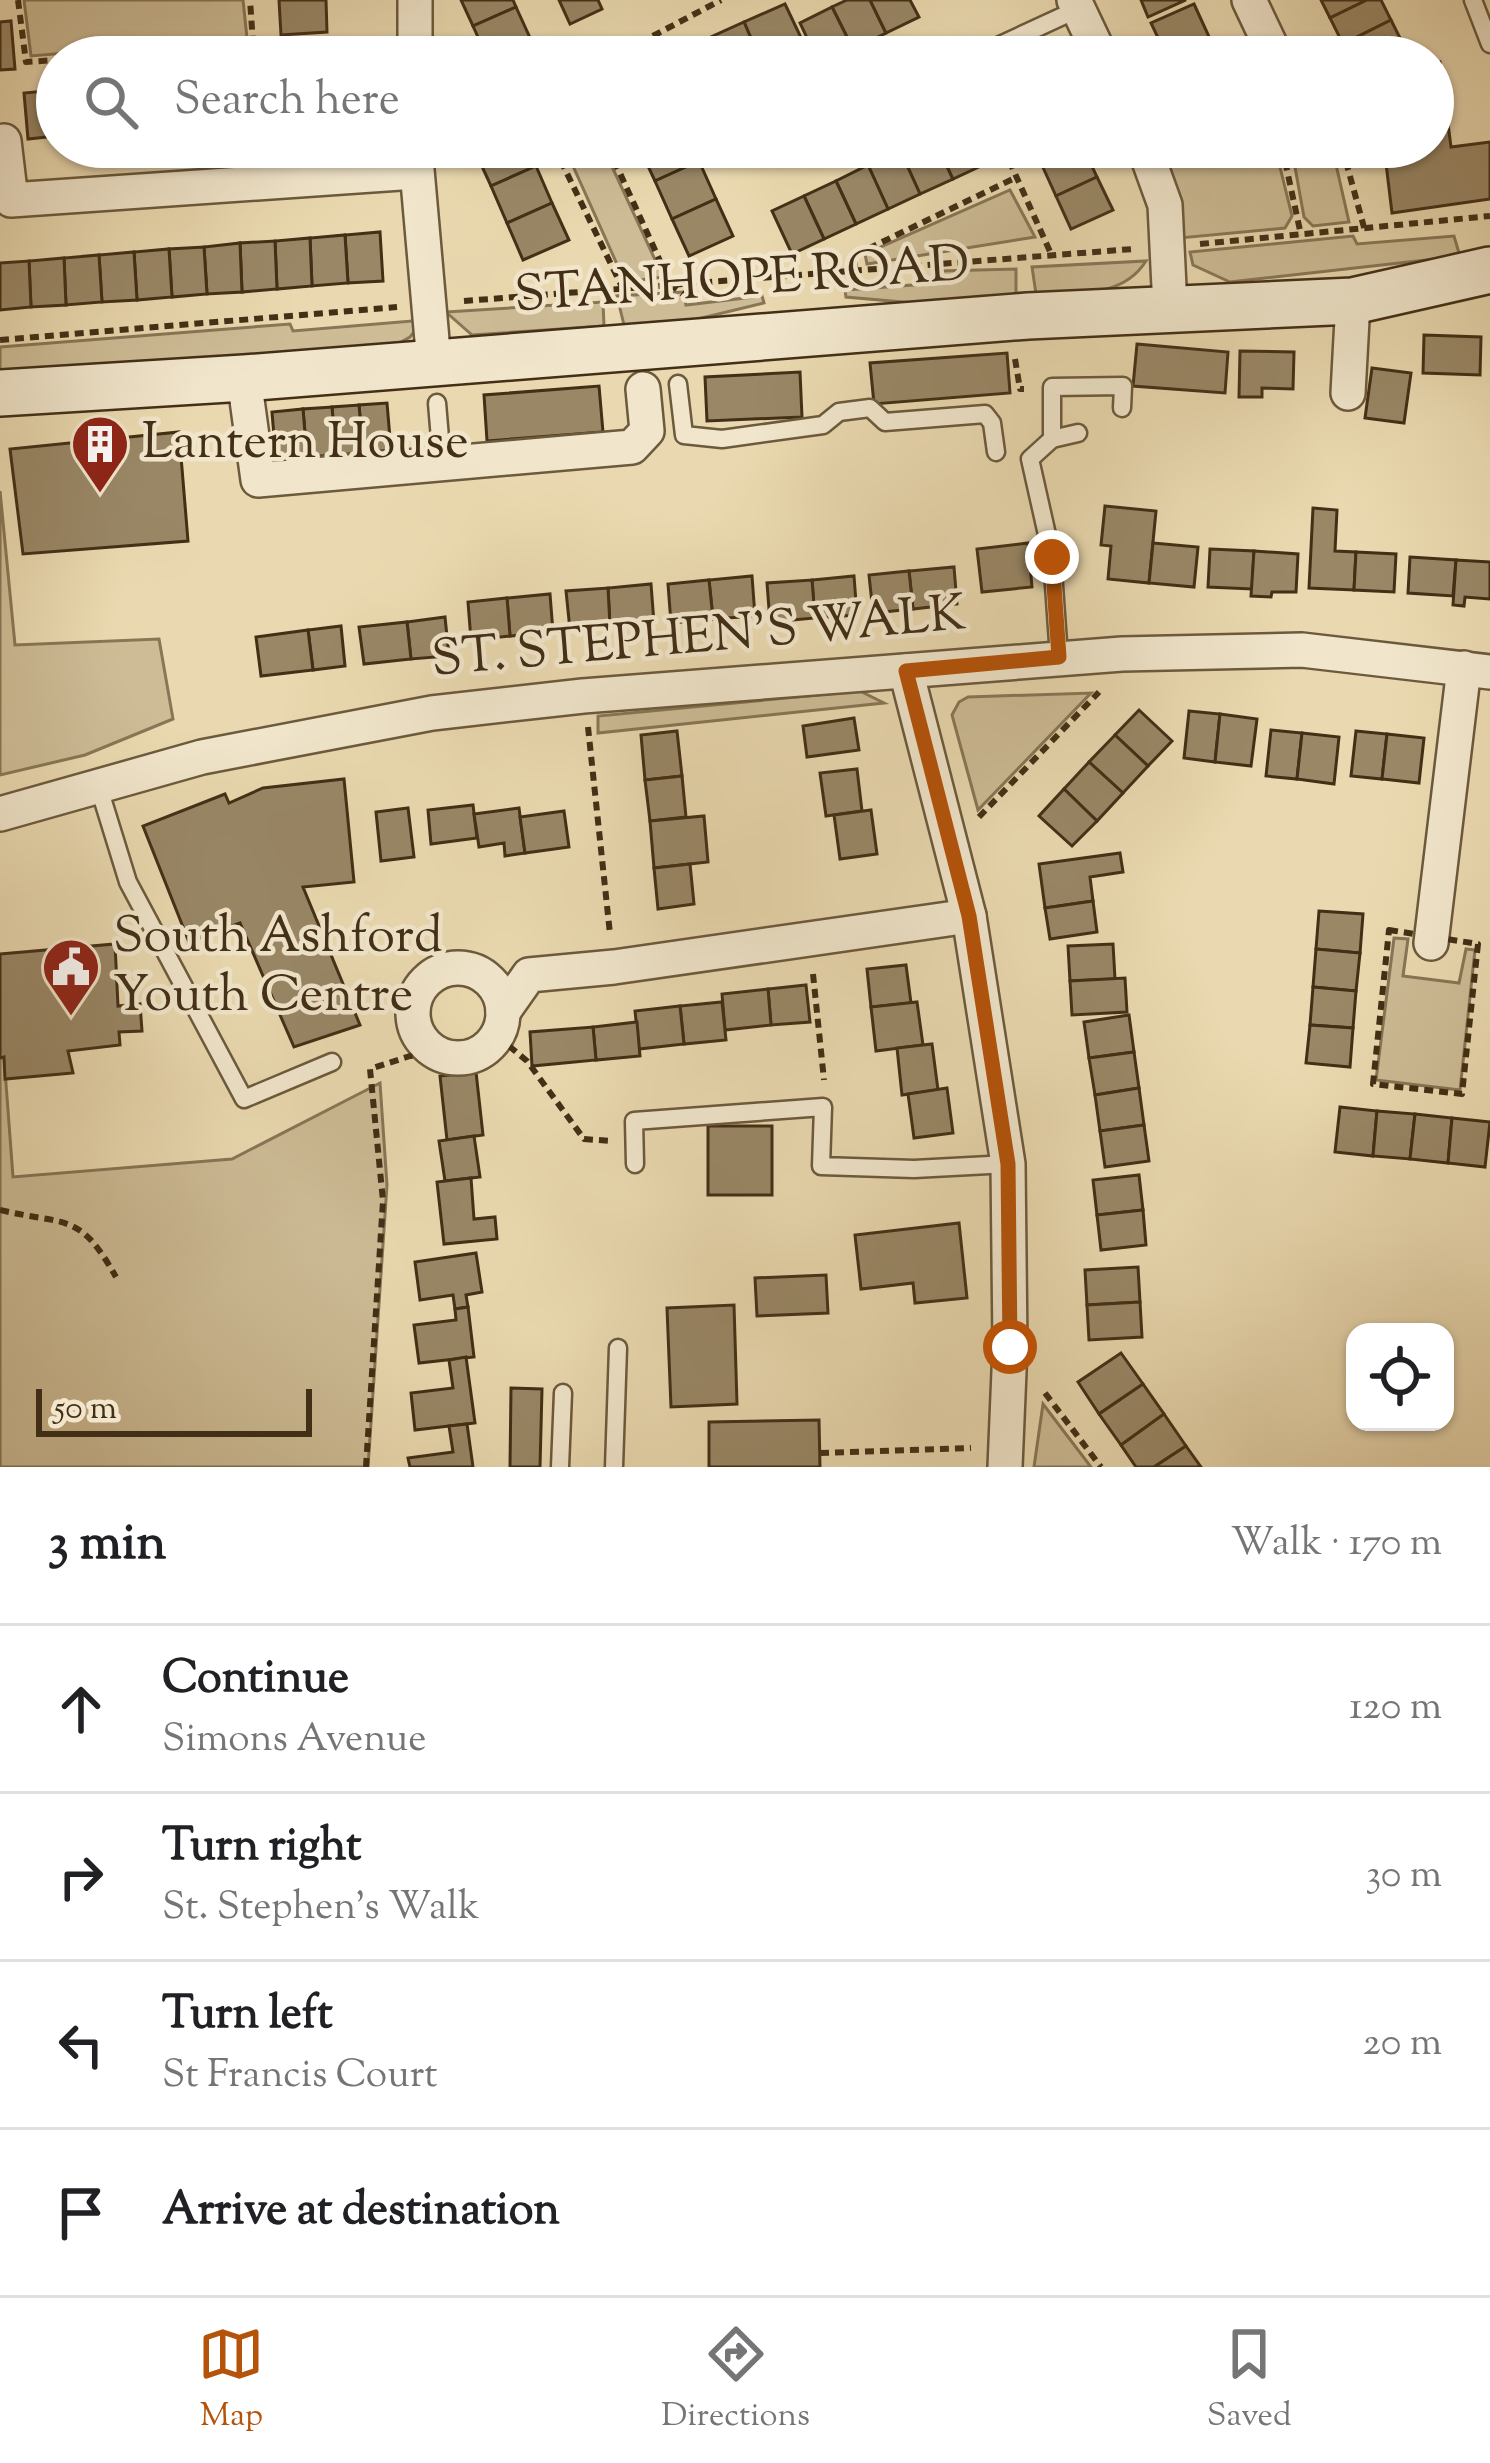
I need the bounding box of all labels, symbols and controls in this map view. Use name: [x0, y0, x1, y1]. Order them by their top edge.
search box: [36, 36, 1454, 168]
icon: search: [78, 69, 144, 135]
text: Search here: [174, 70, 400, 135]
street label: STANHOPE ROAD: [512, 230, 972, 334]
place label: Lantern House: [142, 408, 469, 481]
building icon: Lantern House: [69, 413, 131, 495]
route end: [1025, 530, 1079, 584]
street label: ST. STEPHEN'S WALK: [429, 579, 969, 699]
place label: South Ashford Youth Centre: [113, 902, 443, 1034]
public building icon: South Ashford Youth Centre: [40, 936, 102, 1018]
route start: [983, 1320, 1037, 1374]
map controls: [1346, 1323, 1454, 1431]
button: locate: [1346, 1323, 1454, 1431]
scale bar: [36, 1383, 312, 1436]
text: 50 m: [54, 1386, 117, 1434]
text: 3 min: [48, 1509, 166, 1582]
text: Walk · 170 m: [1231, 1517, 1442, 1573]
text: Continue: [162, 1648, 349, 1713]
icon: ahead: [48, 1676, 114, 1742]
text: 120 m: [1349, 1681, 1442, 1737]
text: Simons Avenue: [162, 1713, 427, 1769]
text: Turn right: [162, 1816, 361, 1881]
icon: right: [48, 1844, 114, 1910]
text: 30 m: [1365, 1849, 1442, 1905]
text: St. Stephen's Walk: [162, 1881, 479, 1937]
text: Turn left: [162, 1984, 333, 2049]
icon: left: [48, 2012, 114, 2078]
text: 20 m: [1363, 2017, 1442, 2073]
text: St Francis Court: [162, 2049, 438, 2105]
icon: arrive: [48, 2180, 114, 2246]
text: Arrive at destination: [162, 2180, 560, 2245]
tab: Map: [198, 2321, 264, 2441]
tab: Directions: [661, 2321, 810, 2441]
tab: Saved: [1207, 2321, 1292, 2441]

